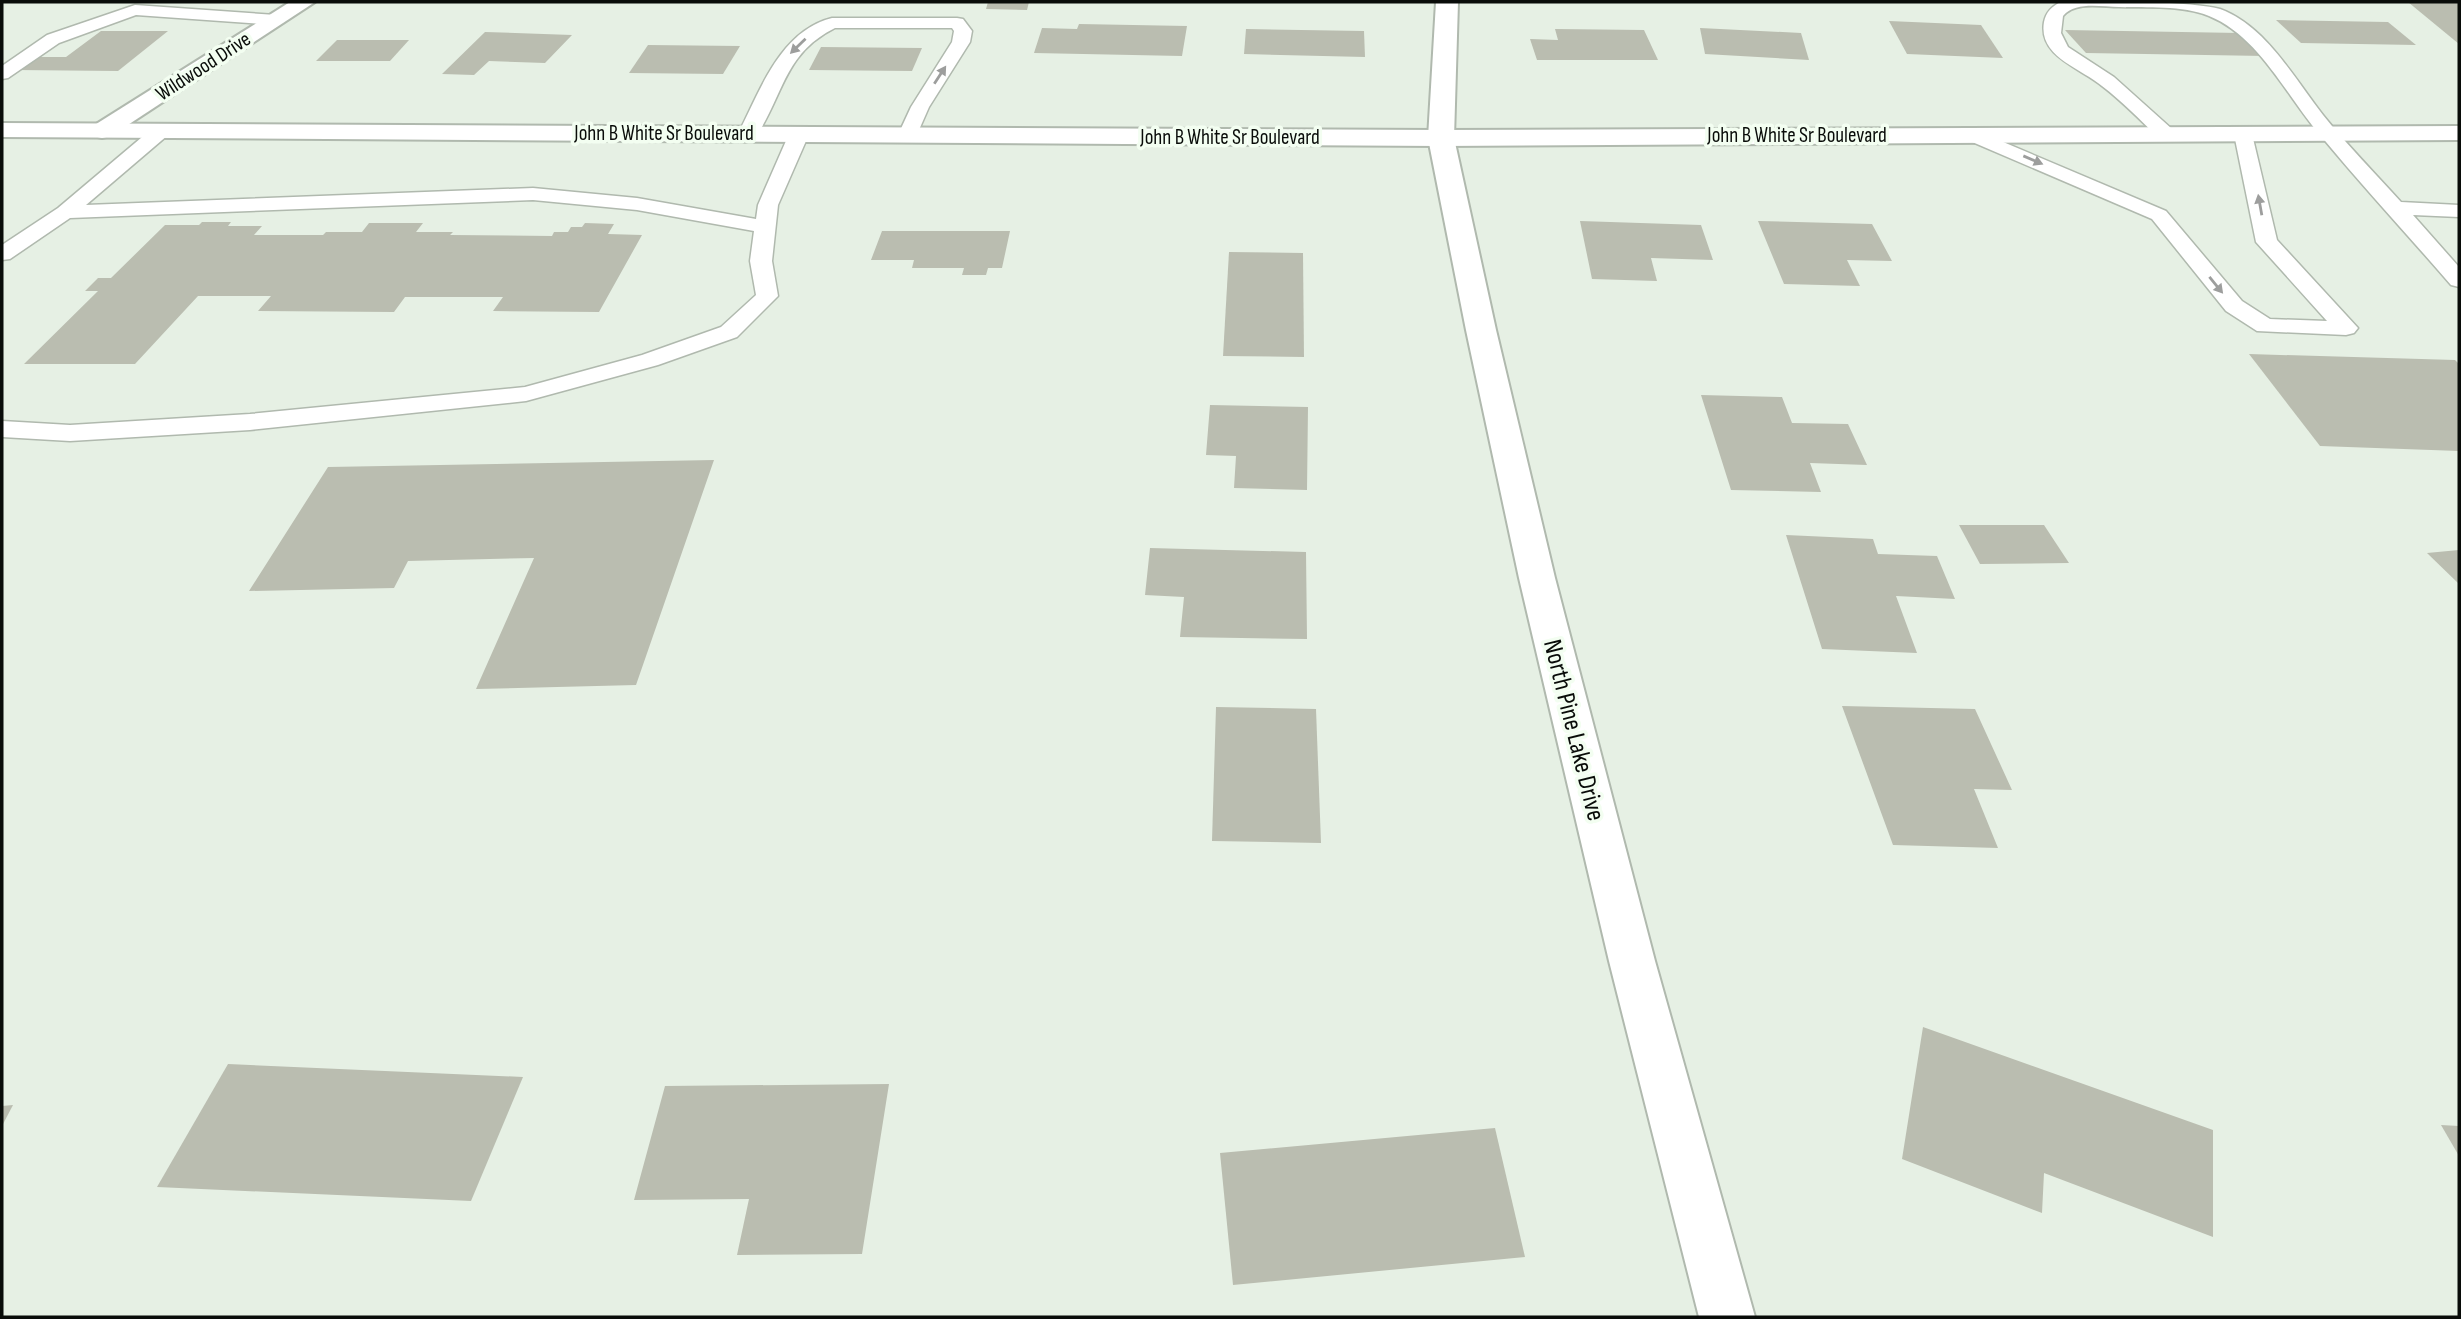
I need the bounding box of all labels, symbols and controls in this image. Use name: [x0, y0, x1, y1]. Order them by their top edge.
street label: Wildwood Drive: [151, 26, 255, 106]
one-way arrow: [790, 38, 807, 54]
one-way arrow: [933, 66, 947, 84]
street label: John B White Sr Boulevard: [573, 121, 754, 146]
street label: John B White Sr Boulevard: [1706, 123, 1887, 148]
street label: John B White Sr Boulevard: [1139, 125, 1320, 150]
one-way arrow: [2023, 155, 2044, 166]
one-way arrow: [2254, 194, 2265, 216]
one-way arrow: [2209, 275, 2224, 293]
street label: North Pine Lake Drive: [1536, 637, 1611, 824]

